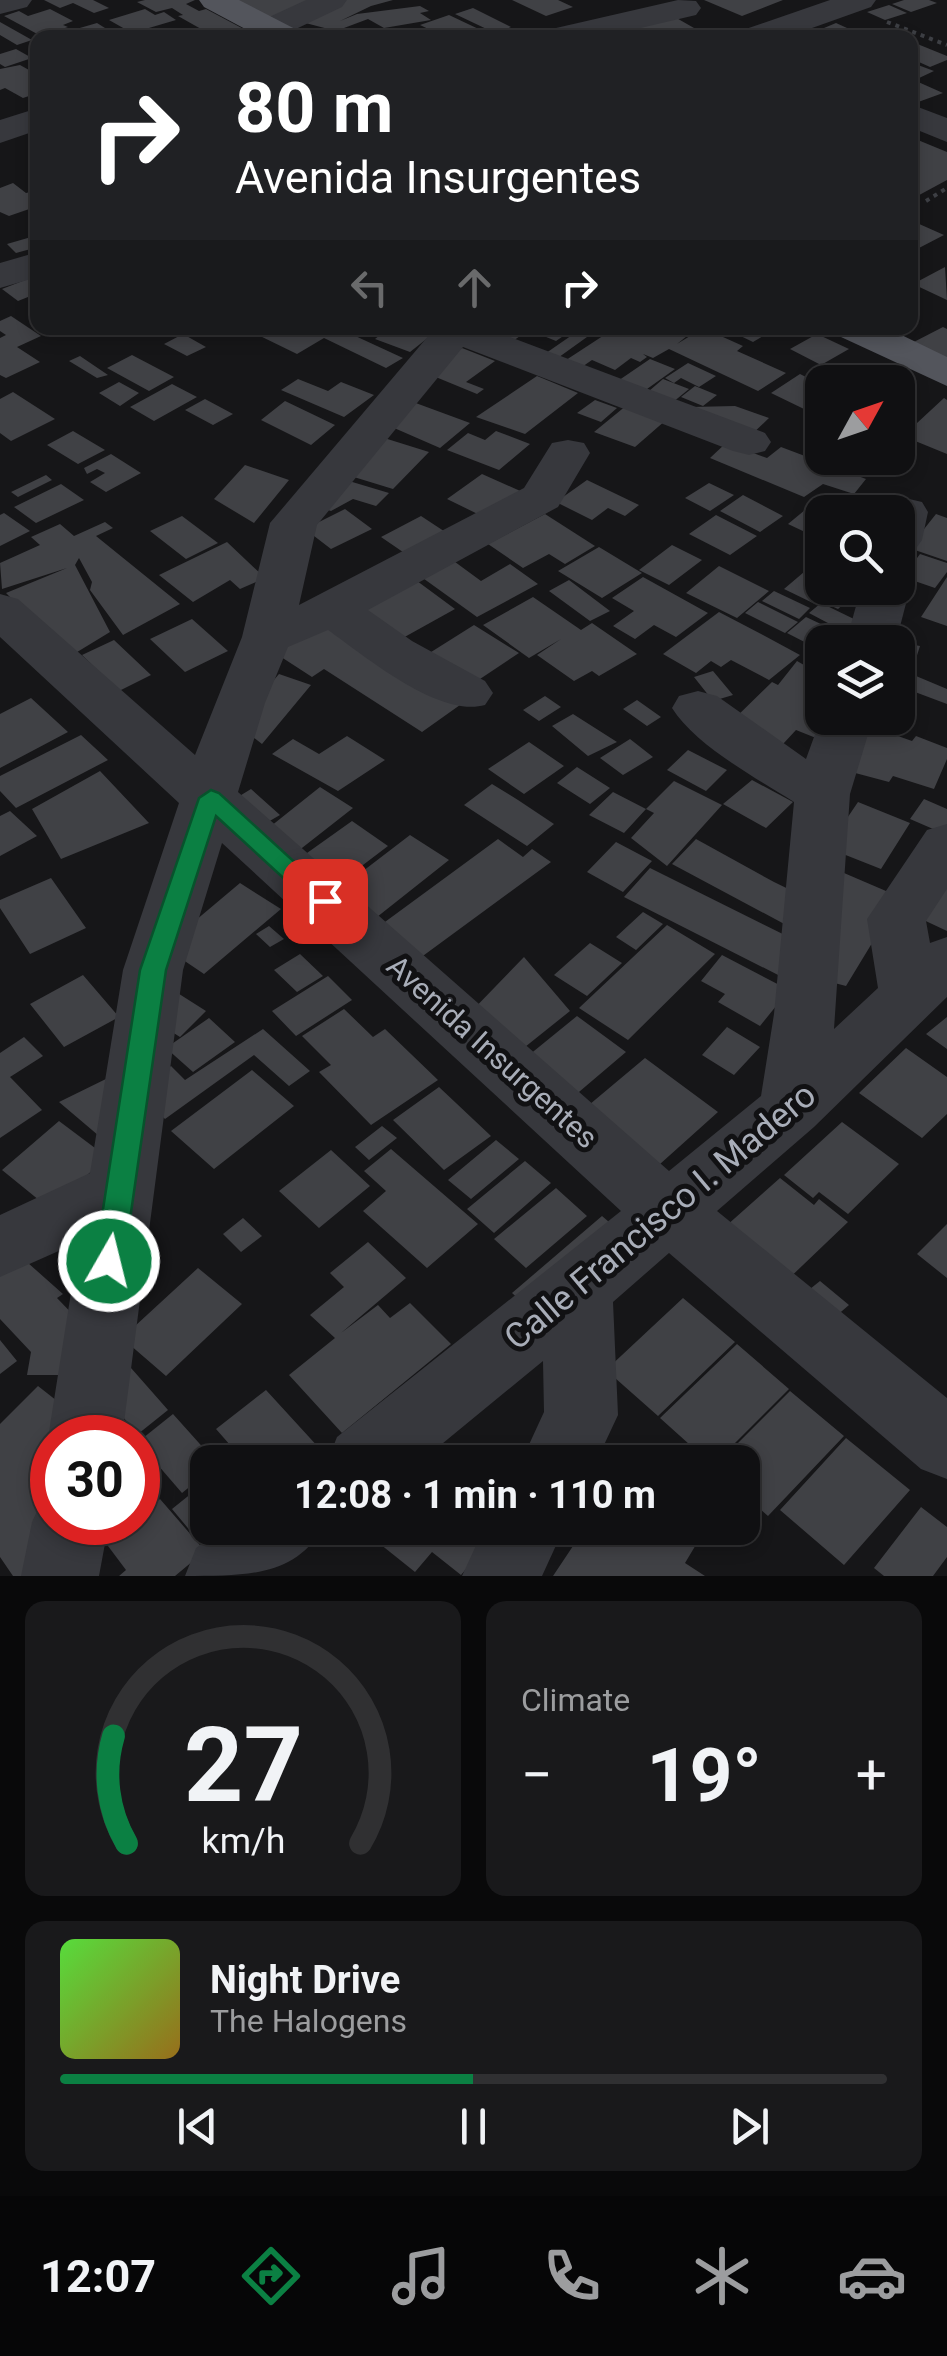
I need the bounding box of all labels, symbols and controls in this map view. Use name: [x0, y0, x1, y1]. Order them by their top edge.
text: 80 m: [235, 67, 393, 149]
icon: right: [70, 70, 200, 200]
text: Avenida Insurgentes: [235, 151, 641, 204]
icon: left: [342, 260, 397, 315]
icon: ahead: [447, 260, 502, 315]
icon: right: [552, 260, 607, 315]
north arrow: [805, 365, 915, 475]
map controls: [805, 365, 915, 735]
button: search: [805, 495, 915, 605]
button: layers: [805, 625, 915, 735]
pin: [283, 859, 368, 944]
icon: arrive: [298, 874, 353, 929]
street label: Avenida Insurgentes: [380, 948, 605, 1155]
street label: Calle Francisco I. Madero: [497, 1074, 824, 1358]
position arrow: [57, 1209, 161, 1313]
speed limit sign: 30: [30, 1415, 160, 1545]
text: 12:08 · 1 min · 110 m: [294, 1473, 656, 1517]
text: Climate: [521, 1681, 630, 1719]
text: 27: [183, 1705, 303, 1826]
text: 19°: [646, 1731, 762, 1819]
text: −: [521, 1743, 552, 1807]
text: +: [856, 1743, 887, 1807]
text: km/h: [201, 1820, 285, 1862]
text: Night Drive: [210, 1958, 400, 2002]
text: The Halogens: [210, 2002, 407, 2040]
icon: previous: [170, 2099, 225, 2154]
icon: pause: [446, 2099, 501, 2154]
icon: next: [722, 2099, 777, 2154]
icon: directions: [236, 2241, 306, 2311]
icon: music: [386, 2241, 456, 2311]
icon: phone: [537, 2241, 607, 2311]
icon: climate: [687, 2241, 757, 2311]
icon: car: [837, 2241, 907, 2311]
text: 12:07: [40, 2250, 156, 2303]

